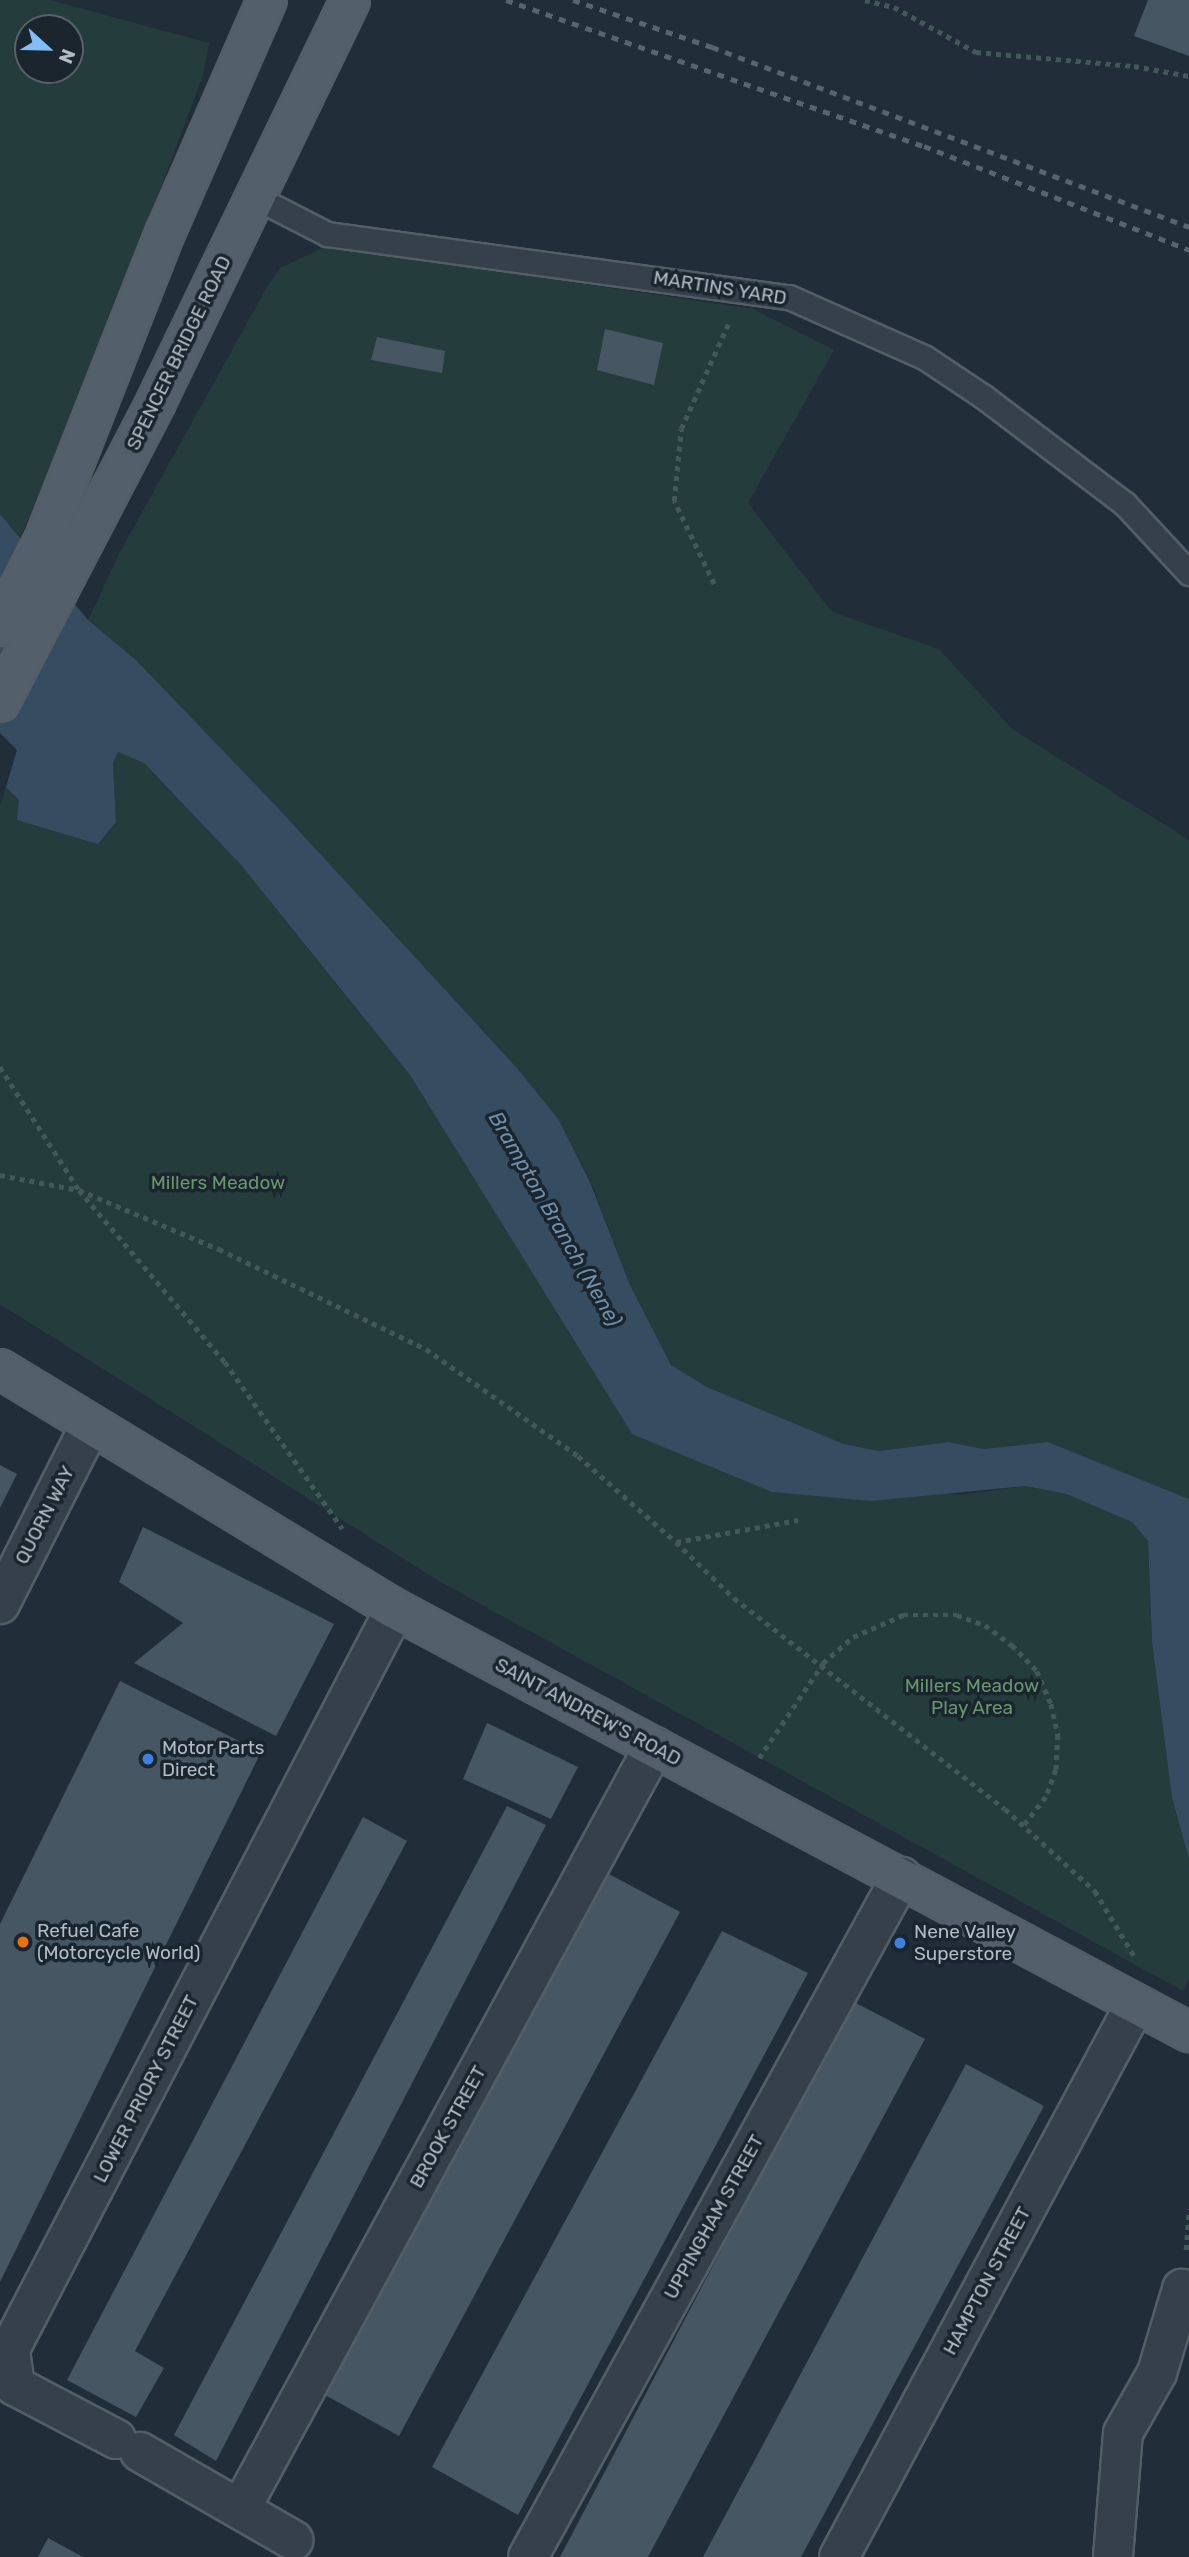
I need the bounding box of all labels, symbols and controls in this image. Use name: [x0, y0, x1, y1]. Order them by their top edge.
north arrow: [14, 14, 84, 84]
text: N: [54, 46, 80, 67]
street label: SPENCER BRIDGE ROAD: [122, 252, 236, 454]
street label: MARTINS YARD: [651, 266, 789, 310]
water label: Brampton Branch (Nene): [483, 1107, 627, 1331]
park label: Millers Meadow: [151, 1172, 285, 1194]
street label: QUORN WAY: [10, 1462, 80, 1568]
street label: SAINT ANDREW'S ROAD: [491, 1653, 685, 1771]
park label: Millers Meadow Play Area: [905, 1675, 1039, 1719]
place label: Motor Parts Direct: [162, 1737, 265, 1781]
marker: Motor Parts Direct: [140, 1751, 156, 1767]
place label: Refuel Cafe (Motorcycle World): [37, 1920, 201, 1964]
place label: Nene Valley Superstore: [914, 1921, 1017, 1965]
marker: Refuel Cafe (Motorcycle World): [15, 1934, 31, 1950]
marker: Nene Valley Superstore: [892, 1935, 908, 1951]
street label: LOWER PRIORY STREET: [89, 1991, 203, 2187]
street label: BROOK STREET: [405, 2062, 491, 2192]
street label: UPPINGHAM STREET: [659, 2131, 769, 2303]
street label: HAMPTON STREET: [938, 2203, 1036, 2359]

